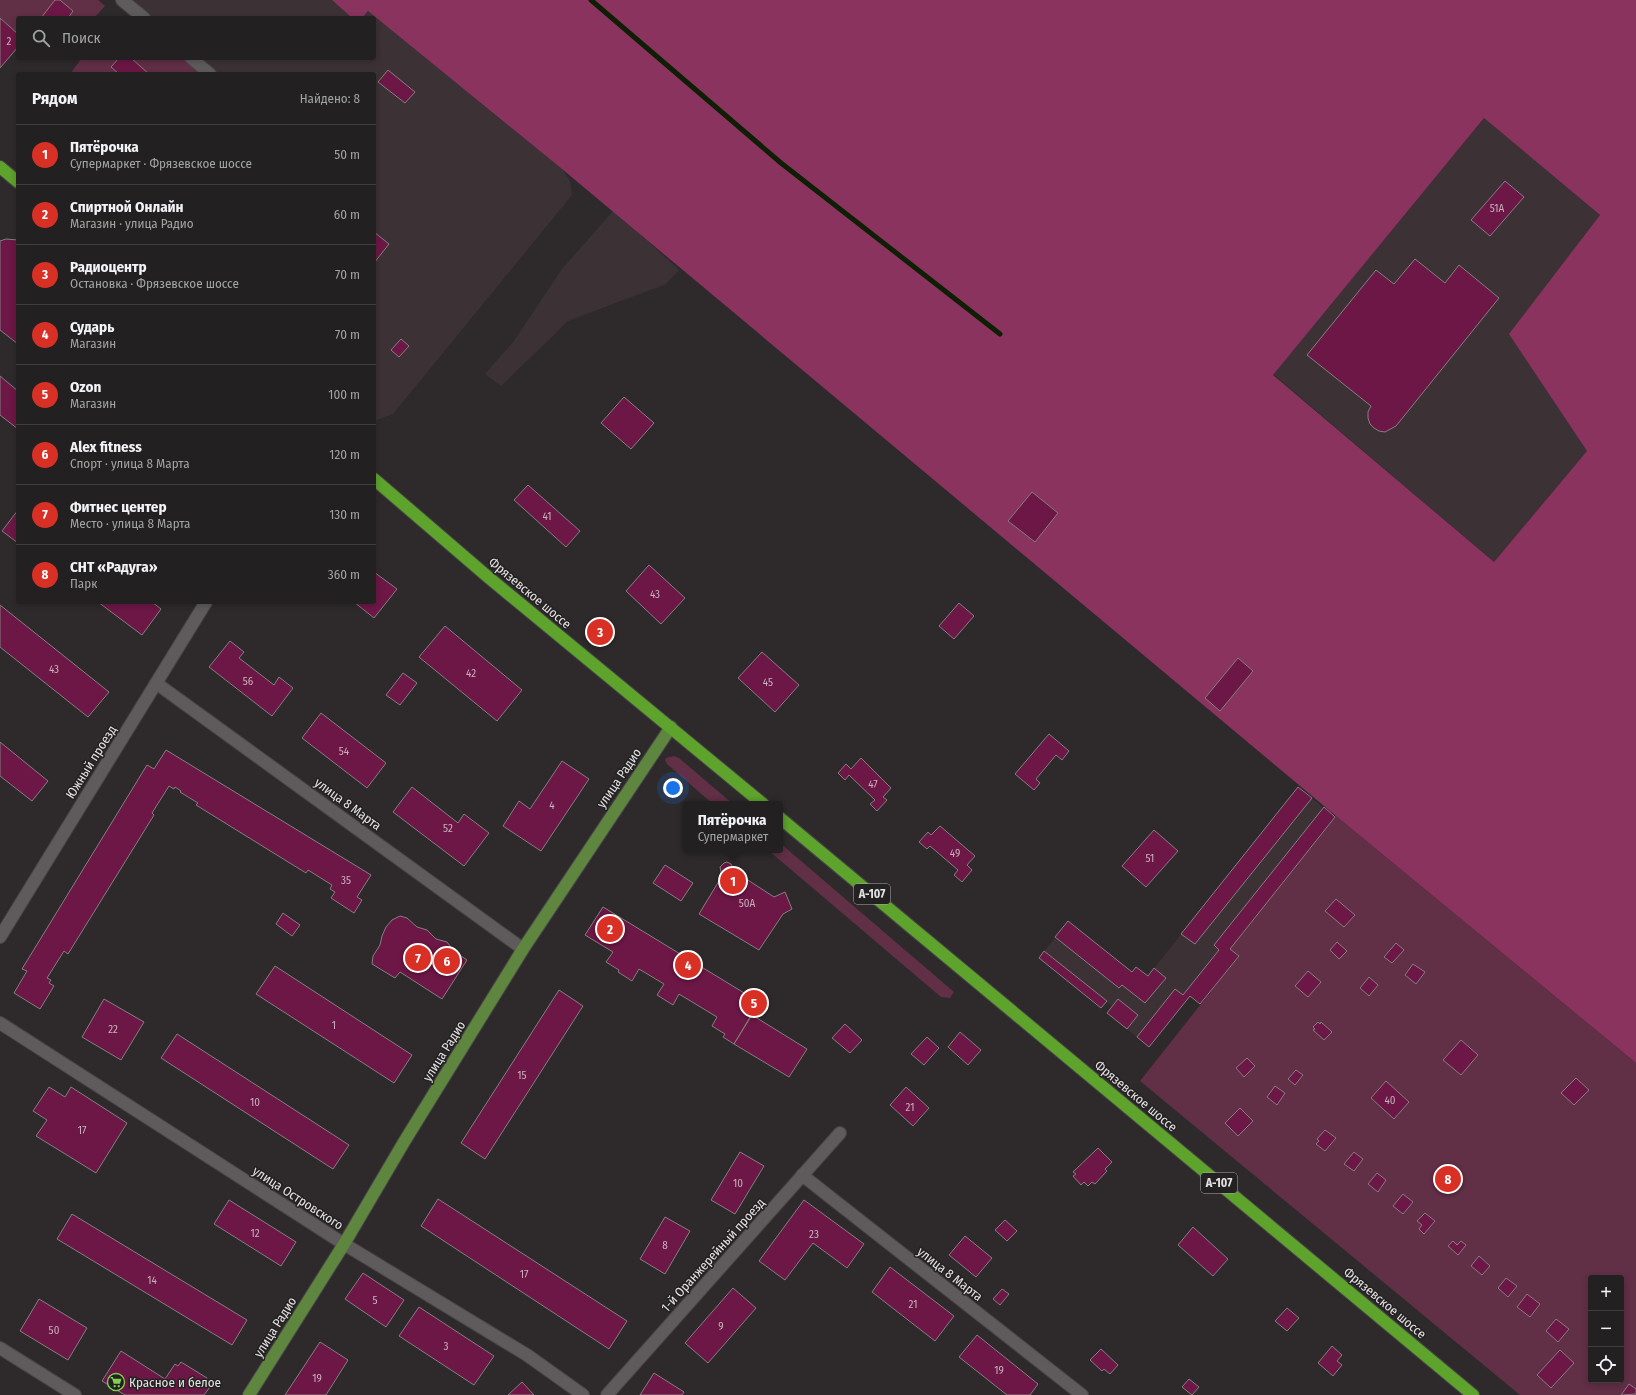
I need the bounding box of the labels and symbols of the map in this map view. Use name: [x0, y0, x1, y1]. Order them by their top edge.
house number: 2: [7, 35, 12, 48]
house number: 51А: [1490, 202, 1505, 215]
house number: 41: [542, 510, 552, 523]
street label: Фрязевское шоссе: [486, 554, 574, 632]
house number: 43: [650, 588, 660, 601]
pin: 3: [587, 617, 613, 647]
house number: 43: [49, 663, 59, 676]
house number: 42: [466, 667, 476, 680]
house number: 56: [243, 675, 254, 688]
house number: 45: [763, 676, 773, 689]
street label: Южный проезд: [63, 722, 120, 801]
house number: 54: [339, 745, 350, 758]
street label: улица Радио: [594, 745, 644, 811]
street label: улица 8 Марта: [312, 775, 384, 833]
your location: [663, 778, 683, 798]
house number: 47: [868, 778, 878, 791]
house number: 4: [549, 799, 555, 812]
house number: 52: [443, 822, 453, 835]
house number: 49: [950, 847, 960, 860]
house number: 51: [1146, 852, 1154, 865]
pin: 1: [720, 866, 746, 896]
house number: 35: [341, 874, 351, 887]
road number: А-107: [854, 884, 890, 904]
house number: 50А: [739, 897, 755, 910]
pin: 2: [597, 914, 623, 944]
pin: 7: [405, 943, 431, 973]
pin: 6: [434, 946, 460, 976]
pin: 4: [675, 950, 701, 980]
pin: 5: [741, 988, 767, 1018]
street label: улица Радио: [419, 1018, 469, 1084]
house number: 1: [332, 1019, 336, 1032]
house number: 22: [108, 1023, 118, 1036]
street label: Фрязевское шоссе: [1092, 1057, 1180, 1135]
house number: 15: [517, 1069, 527, 1082]
house number: 40: [1384, 1094, 1396, 1107]
house number: 10: [250, 1096, 260, 1109]
house number: 21: [906, 1101, 914, 1114]
house number: 17: [78, 1124, 87, 1137]
street label: улица Островского: [250, 1163, 346, 1233]
pin: 8: [1435, 1164, 1461, 1194]
road number: А-107: [1201, 1173, 1237, 1193]
house number: 10: [733, 1177, 743, 1190]
street label: 1-й Оранжерейный проезд: [658, 1195, 768, 1315]
house number: 12: [250, 1227, 260, 1240]
house number: 23: [809, 1228, 819, 1241]
house number: 8: [662, 1239, 668, 1252]
street label: улица 8 Марта: [914, 1244, 986, 1304]
street label: Фрязевское шоссе: [1341, 1264, 1429, 1342]
house number: 17: [520, 1268, 529, 1281]
house number: 14: [147, 1274, 157, 1287]
street label: улица Радио: [250, 1294, 300, 1360]
house number: 5: [372, 1294, 378, 1307]
house number: 21: [909, 1298, 917, 1311]
house number: 9: [718, 1320, 724, 1333]
house number: 50: [49, 1324, 60, 1337]
house number: 3: [444, 1340, 449, 1353]
house number: 19: [994, 1364, 1004, 1377]
supermarket icon: Красное и белое: [106, 1372, 126, 1392]
house number: 19: [312, 1372, 322, 1385]
place label: Красное и белое: [129, 1375, 221, 1390]

